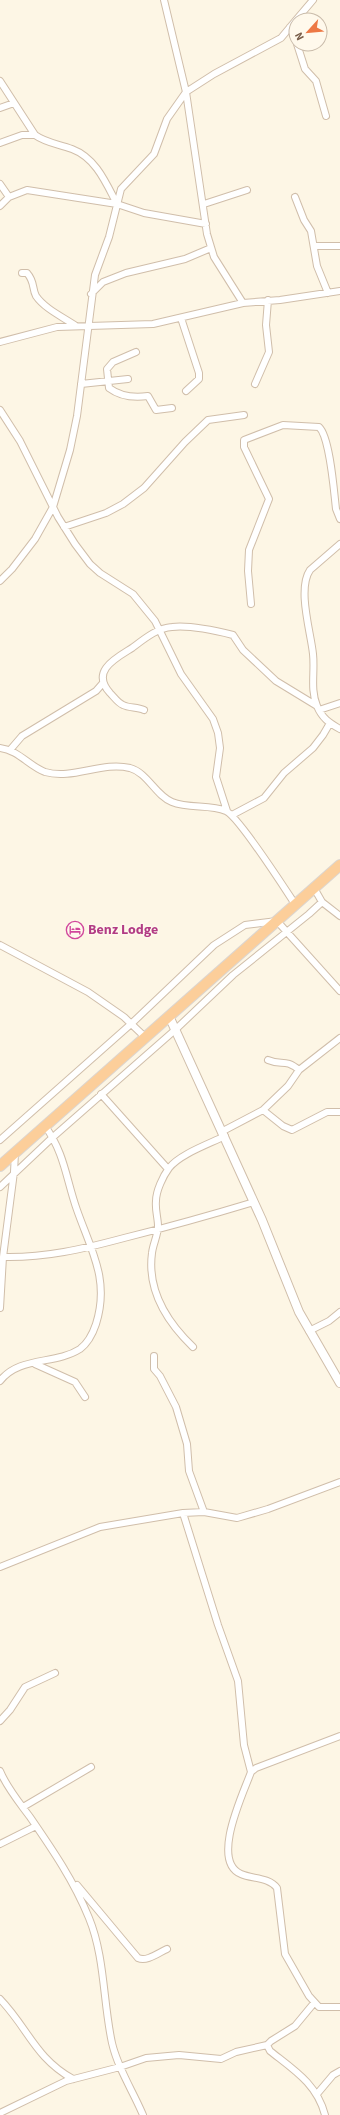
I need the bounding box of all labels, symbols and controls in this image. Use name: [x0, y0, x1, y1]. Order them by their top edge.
north arrow: [288, 12, 328, 52]
text: N: [291, 30, 308, 43]
hotel icon: Benz Lodge: [65, 920, 85, 940]
place label: Benz Lodge: [88, 920, 158, 940]

